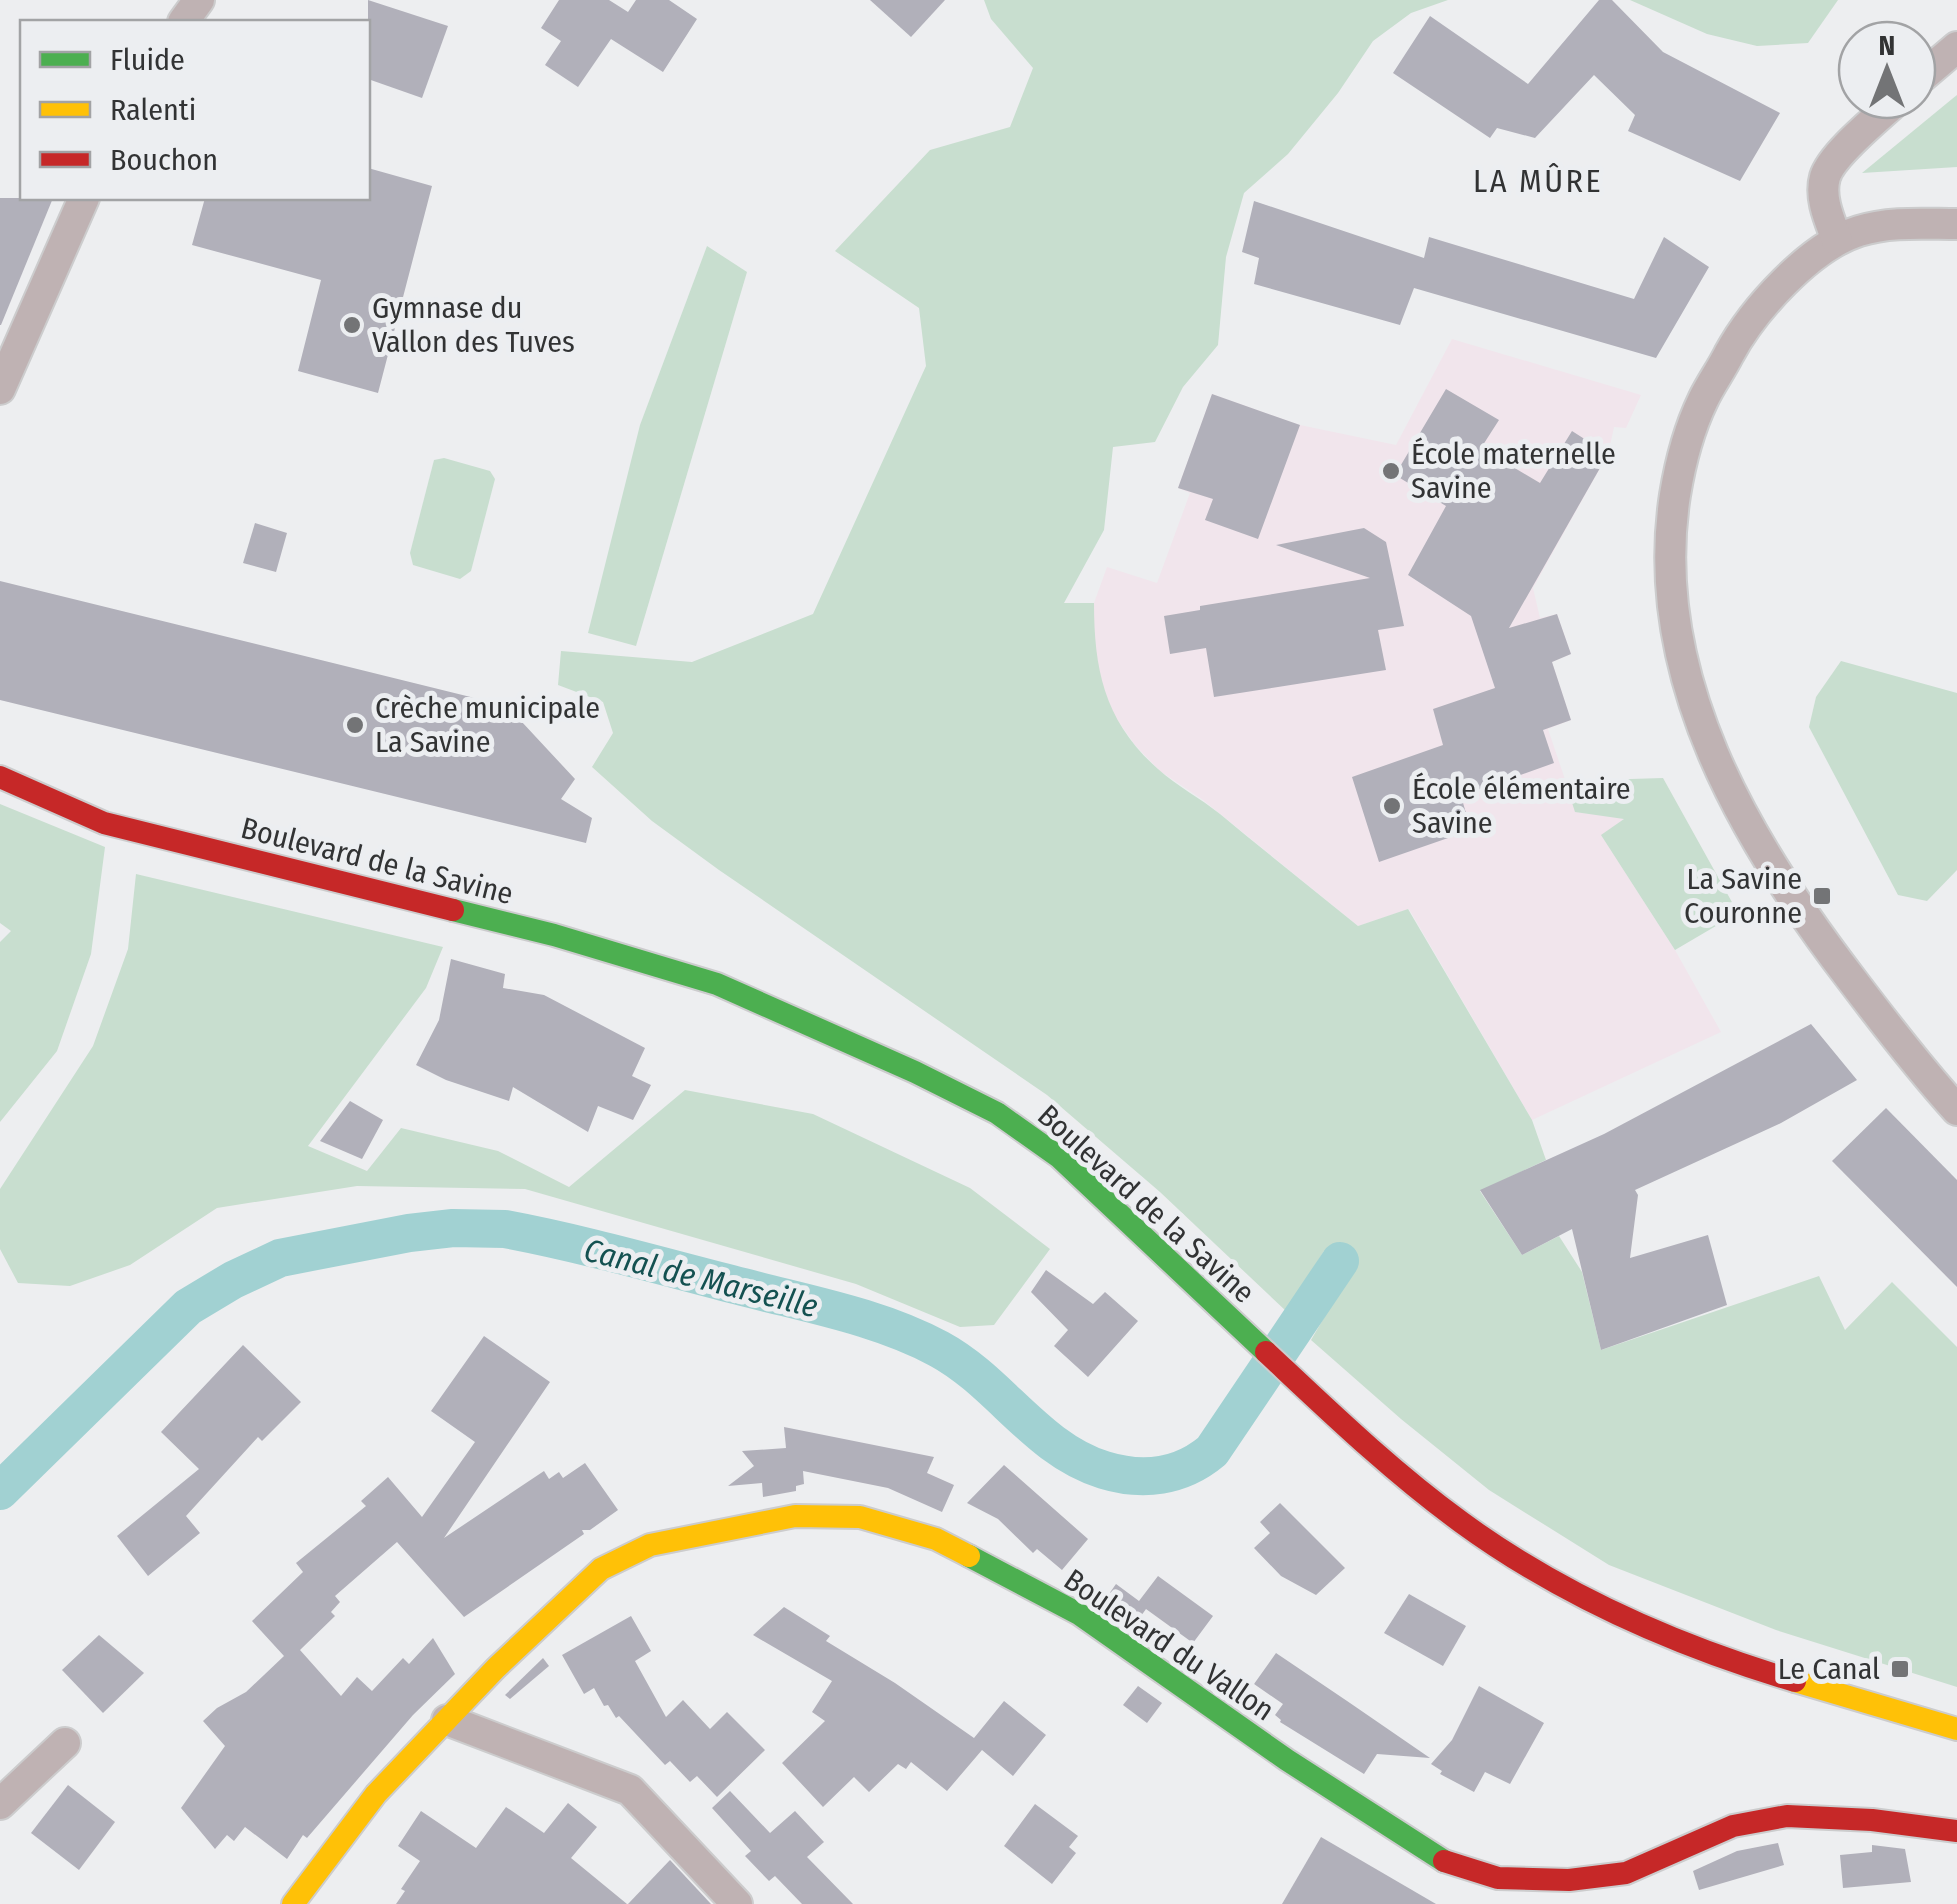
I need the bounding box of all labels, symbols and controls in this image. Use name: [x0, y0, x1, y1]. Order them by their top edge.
legend: [20, 20, 370, 200]
north arrow: [1837, 20, 1937, 120]
text: N: [1879, 29, 1895, 62]
text: Fluide: [110, 42, 185, 78]
text: Ralenti: [110, 92, 196, 128]
text: Bouchon: [110, 142, 218, 178]
district label: LA MÛRE: [1473, 162, 1603, 200]
place label: Gymnase du Vallon des Tuves: [372, 290, 575, 360]
marker: Gymnase du Vallon des Tuves: [341, 314, 363, 336]
place label: École maternelle Savine: [1411, 436, 1616, 506]
marker: École maternelle Savine: [1380, 460, 1402, 482]
place label: Crèche municipale La Savine: [375, 690, 600, 760]
marker: Crèche municipale La Savine: [344, 714, 366, 736]
place label: École élémentaire Savine: [1412, 771, 1631, 841]
marker: École élémentaire Savine: [1381, 795, 1403, 817]
street label: Boulevard de la Savine: [237, 810, 517, 912]
place label: La Savine Couronne: [1684, 861, 1802, 931]
marker: La Savine Couronne: [1811, 885, 1833, 907]
street label: Boulevard de la Savine: [1030, 1097, 1262, 1311]
water label: Canal de Marseille: [580, 1231, 822, 1325]
street label: Boulevard du Vallon: [1057, 1561, 1281, 1729]
place label: Le Canal: [1778, 1651, 1880, 1687]
marker: Le Canal: [1889, 1658, 1911, 1680]

